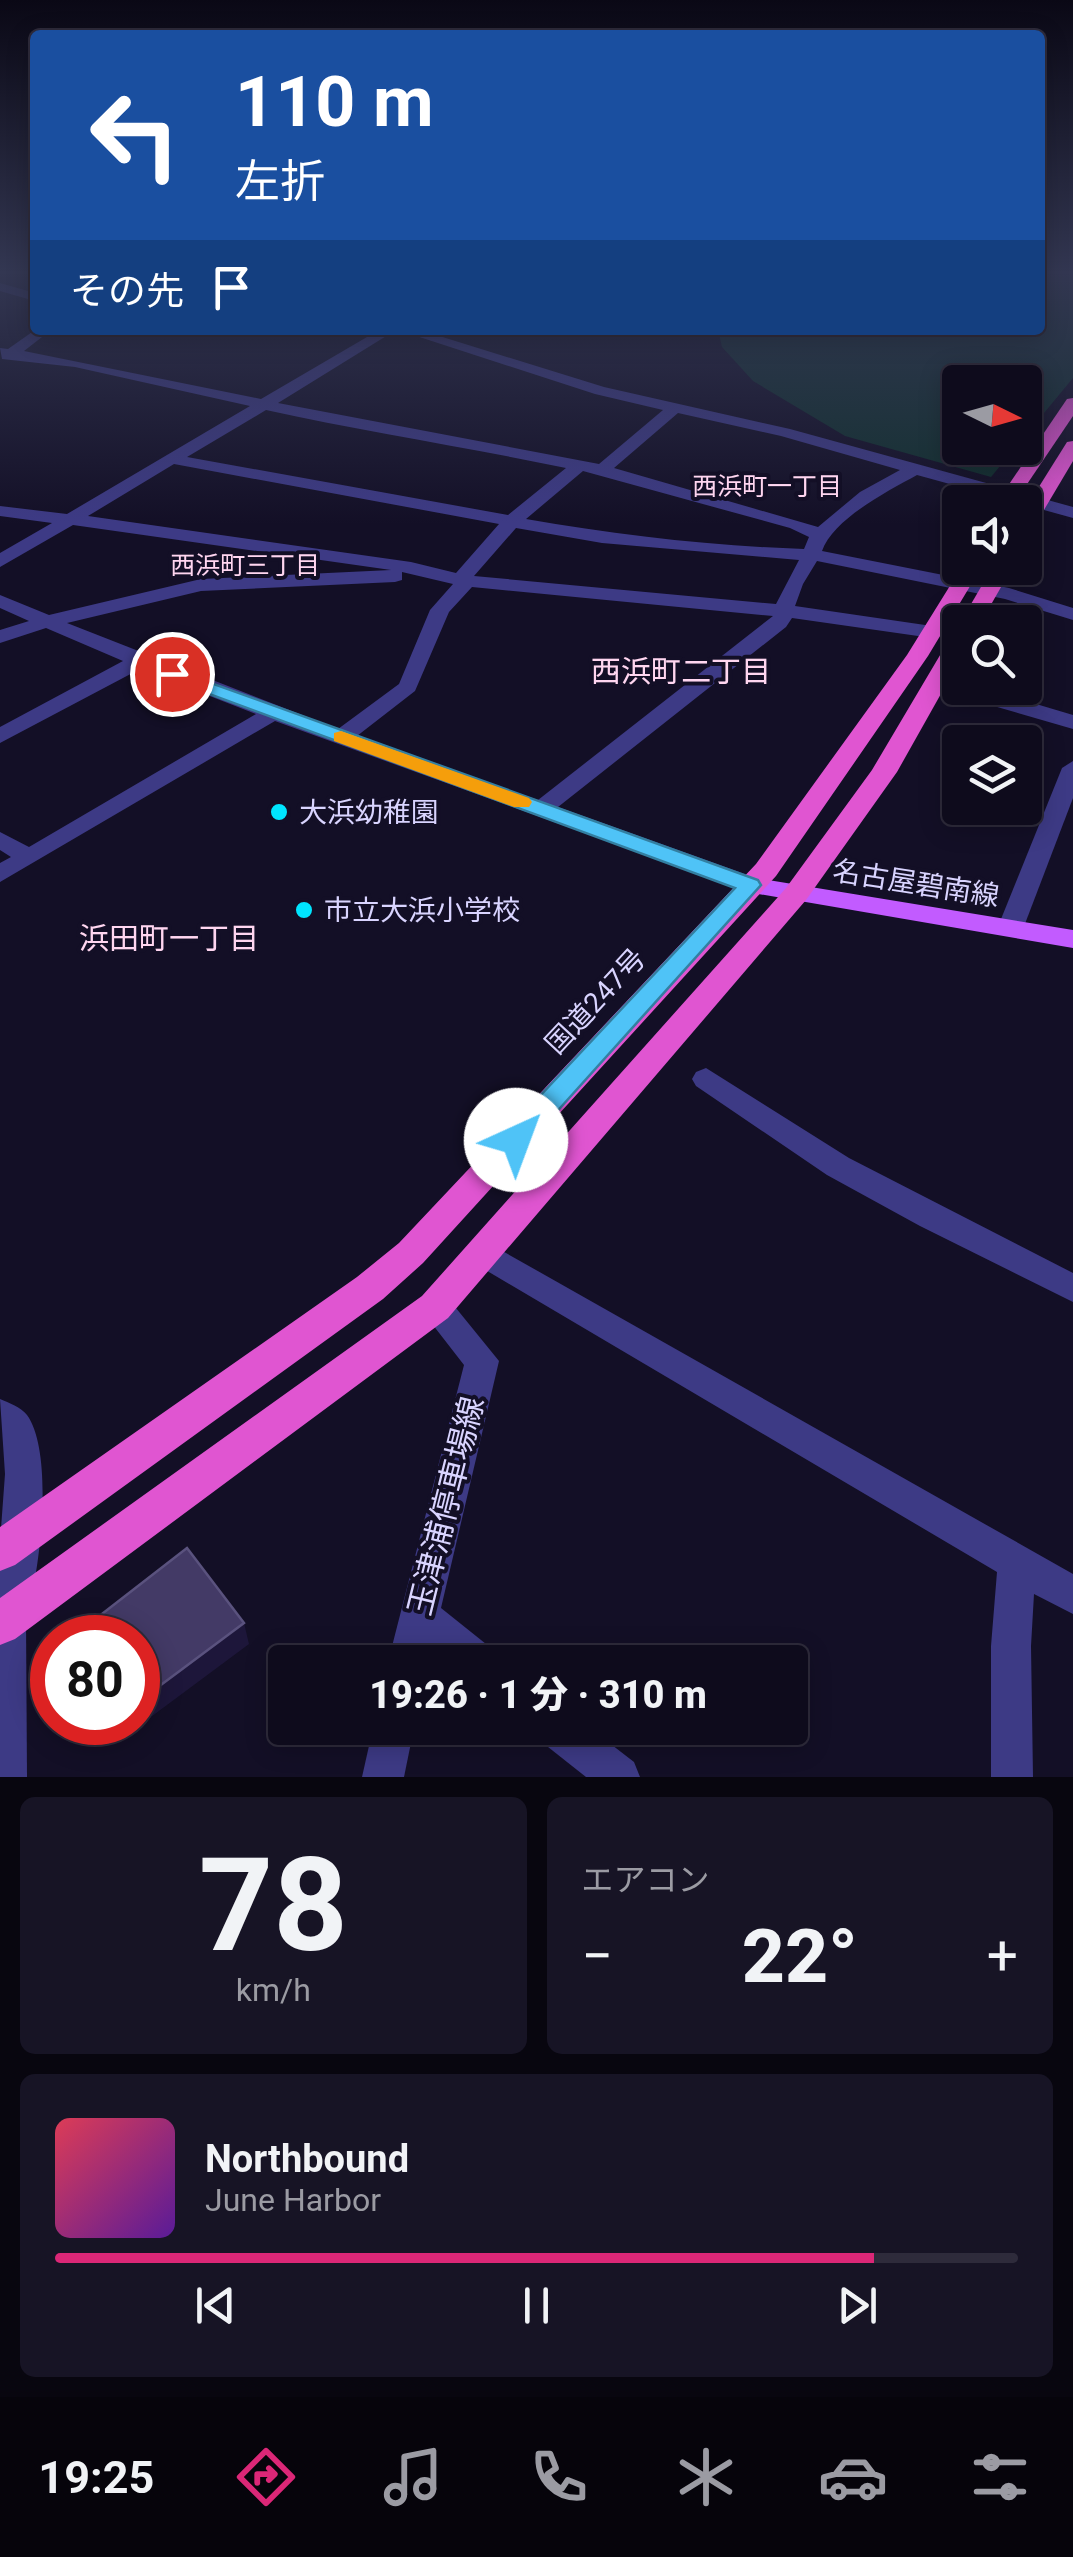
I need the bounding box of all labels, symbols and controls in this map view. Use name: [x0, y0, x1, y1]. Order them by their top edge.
text: 110 m: [235, 61, 434, 143]
icon: left: [70, 70, 200, 200]
text: 左折: [235, 155, 325, 208]
icon: arrive: [204, 260, 259, 315]
text: その先: [70, 269, 184, 313]
north arrow: [942, 365, 1042, 465]
map controls: [942, 365, 1042, 825]
district label: 西浜町一丁目: [692, 472, 842, 501]
button: sound: [942, 485, 1042, 585]
district label: 西浜町三丁目: [170, 551, 320, 580]
button: search: [942, 605, 1042, 705]
pin: [130, 632, 215, 717]
icon: arrive: [145, 647, 200, 702]
district label: 西浜町二丁目: [591, 654, 771, 689]
button: layers: [942, 725, 1042, 825]
place label: 大浜幼稚園: [299, 796, 439, 829]
marker: 大浜幼稚園: [268, 801, 290, 823]
street label: 名古屋碧南線: [830, 854, 1001, 913]
place label: 市立大浜小学校: [324, 894, 520, 927]
marker: 市立大浜小学校: [293, 899, 315, 921]
district label: 浜田町一丁目: [79, 921, 259, 956]
street label: 国道247号: [539, 942, 652, 1061]
position arrow: [464, 1088, 568, 1192]
street label: 玉津浦停車場線: [400, 1393, 492, 1619]
speed limit sign: 80: [30, 1615, 160, 1745]
text: 19:26 · 1 分 · 310 m: [369, 1673, 707, 1717]
text: 78: [199, 1829, 348, 1982]
text: エアコン: [582, 1861, 710, 1899]
text: 22°: [742, 1912, 858, 2000]
text: −: [582, 1924, 613, 1988]
text: +: [987, 1924, 1018, 1988]
text: km/h: [236, 1971, 311, 2009]
text: Northbound: [205, 2137, 409, 2181]
text: June Harbor: [205, 2181, 381, 2219]
icon: previous: [188, 2278, 243, 2333]
icon: pause: [509, 2278, 564, 2333]
icon: next: [830, 2278, 885, 2333]
icon: directions: [231, 2442, 301, 2512]
icon: music: [378, 2442, 448, 2512]
icon: phone: [524, 2442, 594, 2512]
icon: climate: [671, 2442, 741, 2512]
icon: car: [818, 2442, 888, 2512]
icon: filters: [965, 2442, 1035, 2512]
text: 19:25: [38, 2451, 154, 2504]

